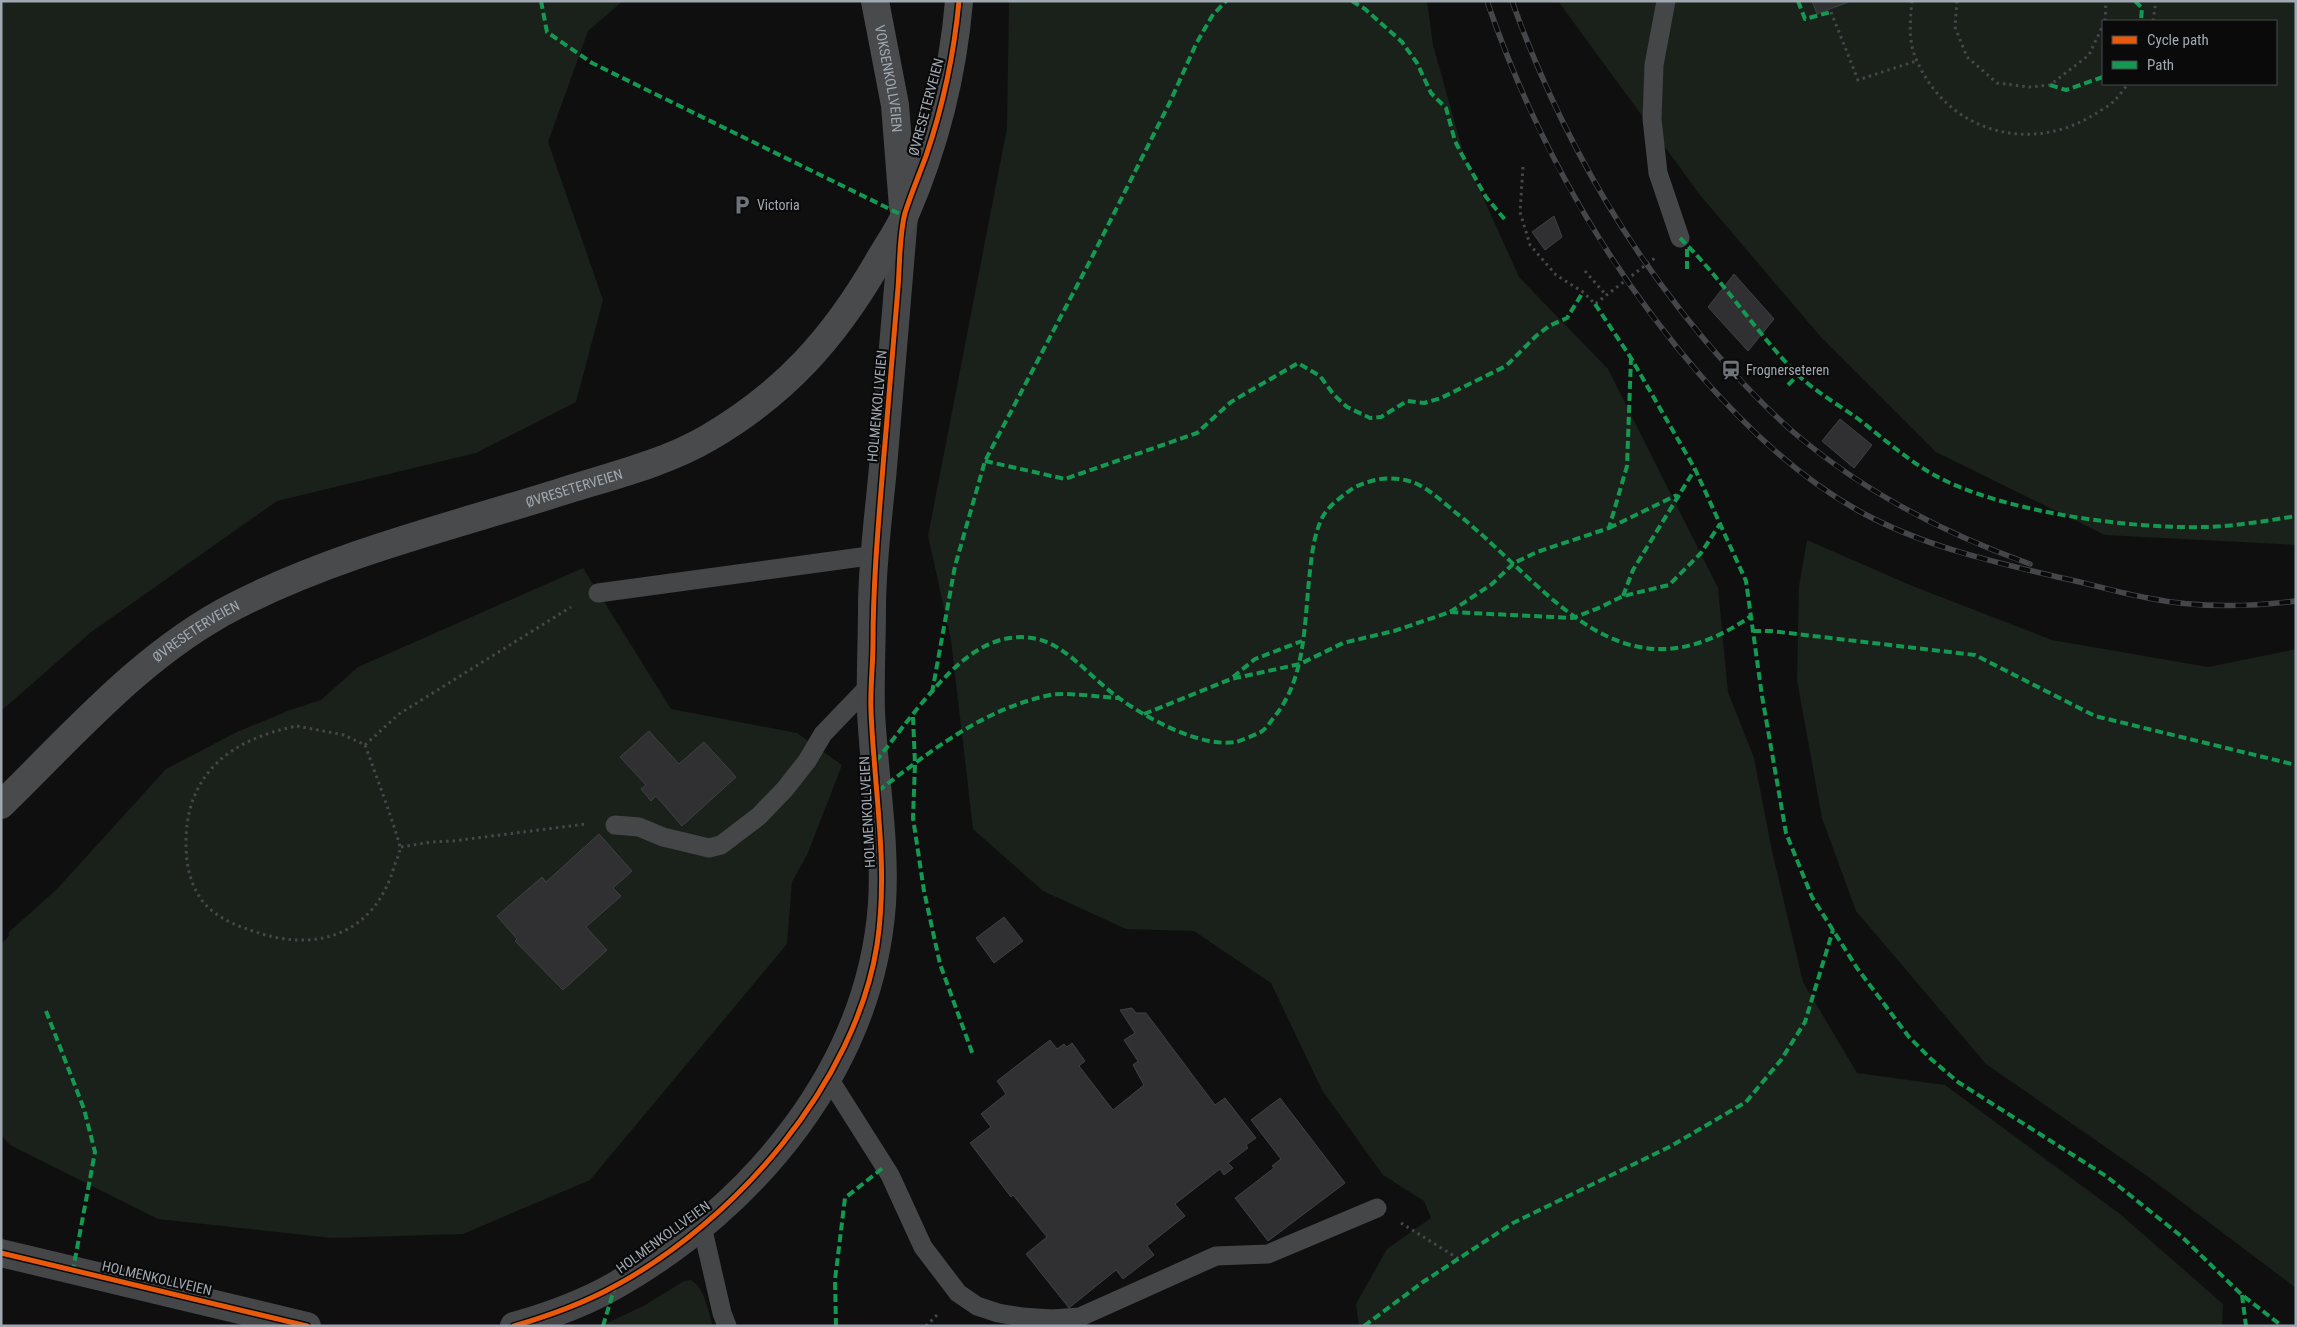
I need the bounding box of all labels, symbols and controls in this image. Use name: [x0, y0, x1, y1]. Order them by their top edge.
legend: [2102, 20, 2277, 85]
street label: VOKSENKOLLVEIEN: [872, 24, 905, 133]
text: Cycle path: [2147, 31, 2209, 49]
street label: ØVRESETERVEIEN: [905, 56, 947, 158]
text: Path: [2147, 56, 2174, 74]
parking icon: Victoria: [731, 194, 753, 216]
place label: Victoria: [757, 197, 800, 213]
street label: HOLMENKOLLVEIEN: [864, 350, 890, 462]
station icon: Frognerseteren: [1720, 359, 1742, 381]
place label: Frognerseteren: [1746, 362, 1829, 378]
street label: ØVRESETERVEIEN: [524, 466, 625, 510]
street label: ØVRESETERVEIEN: [149, 597, 242, 665]
street label: HOLMENKOLLVEIEN: [856, 756, 878, 868]
street label: HOLMENKOLLVEIEN: [613, 1198, 713, 1276]
street label: HOLMENKOLLVEIEN: [101, 1258, 213, 1298]

